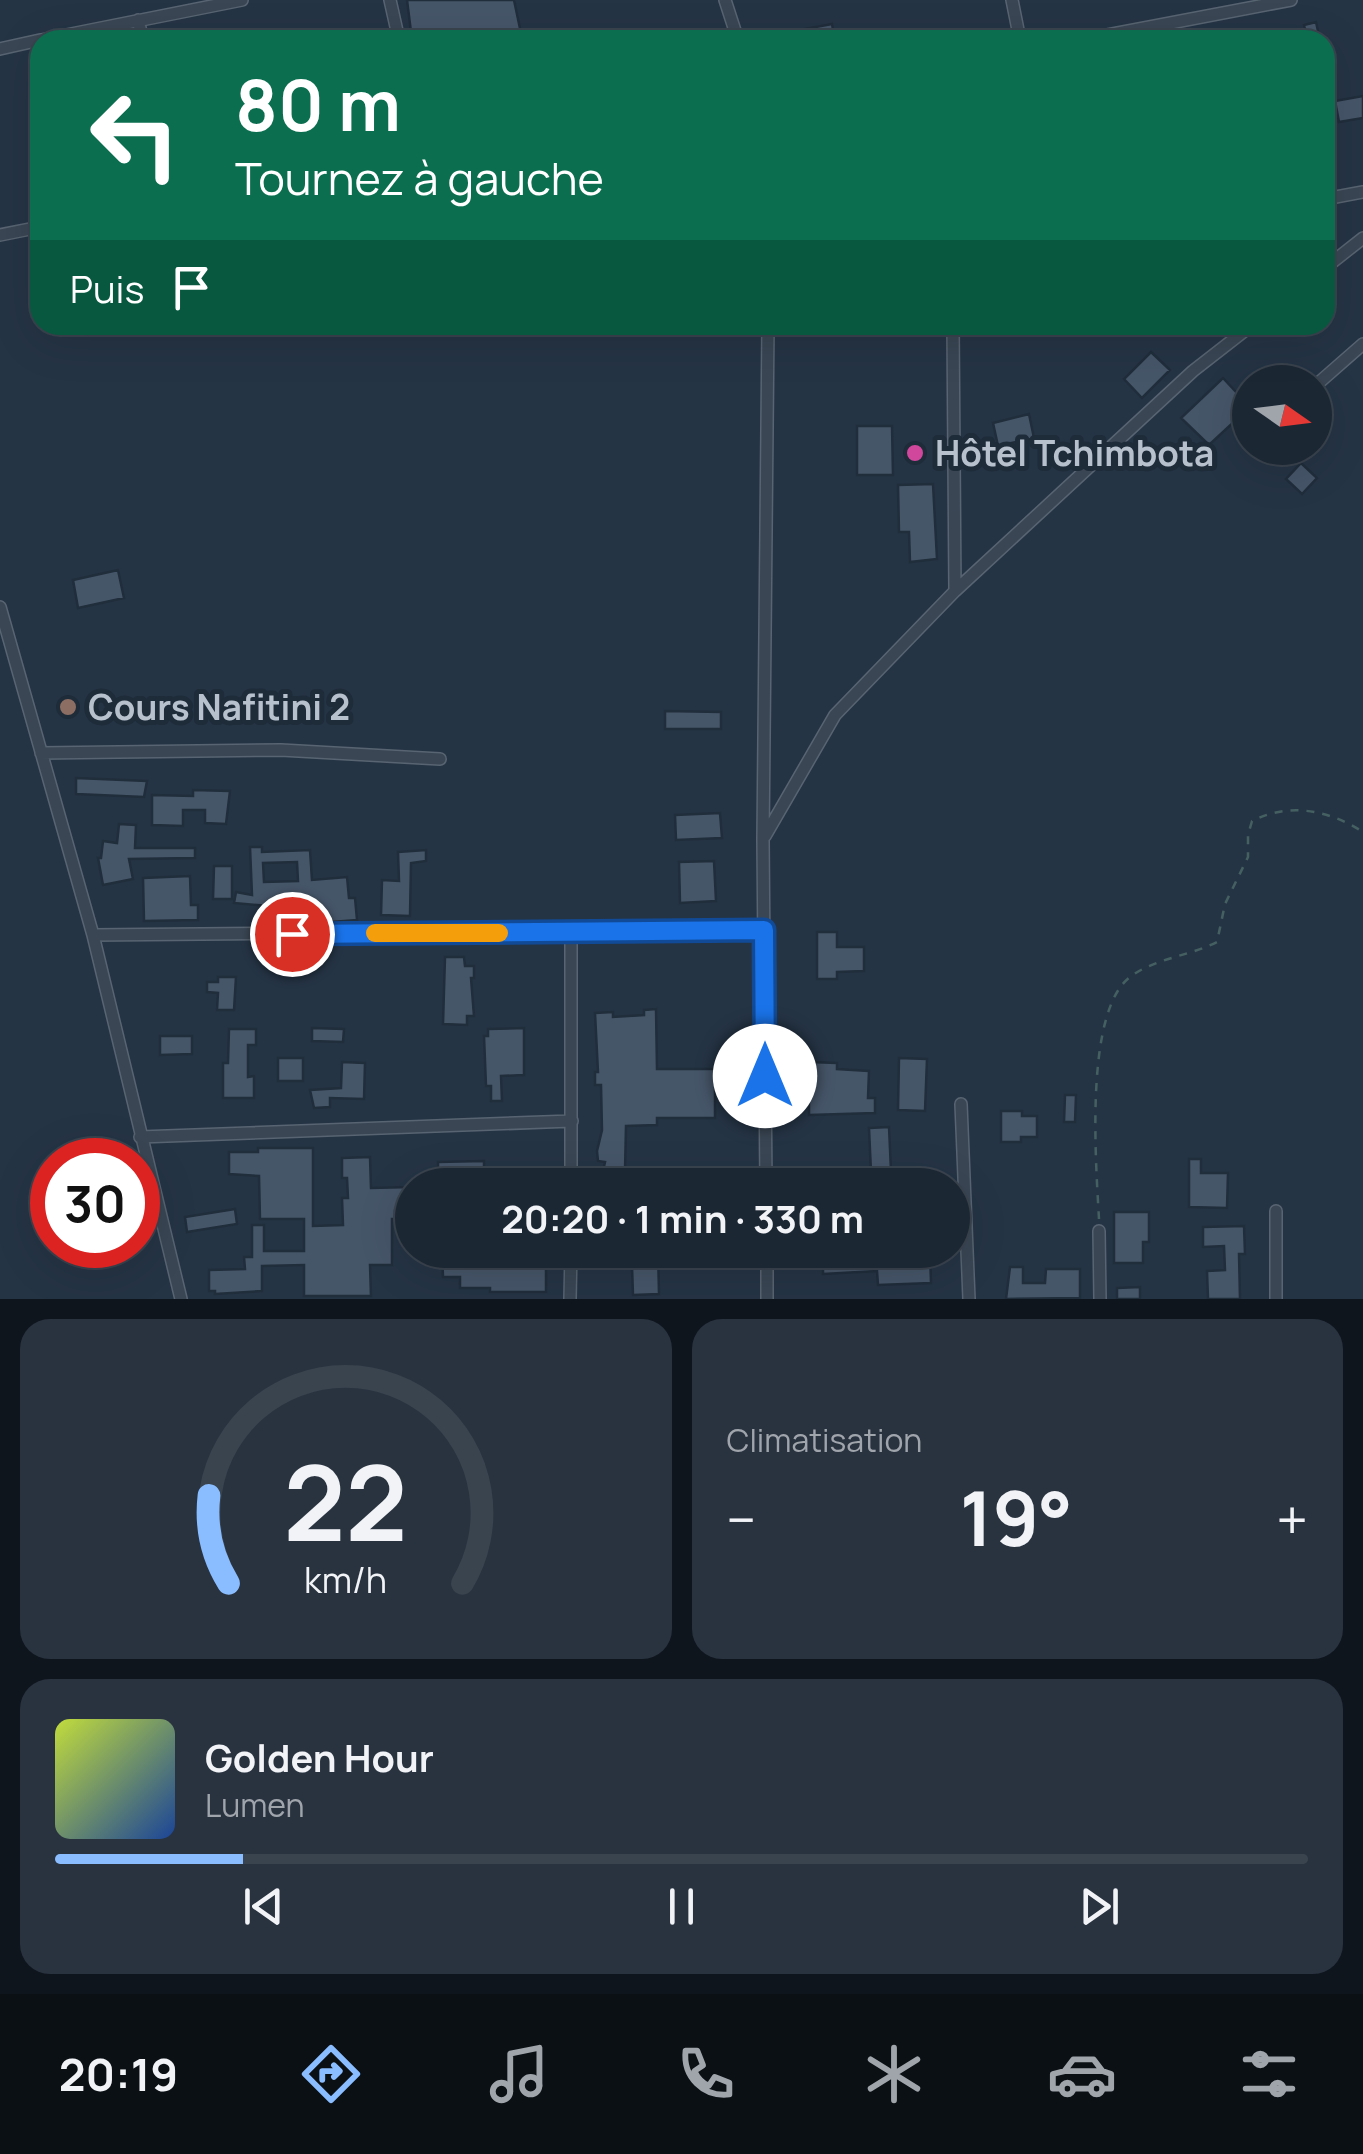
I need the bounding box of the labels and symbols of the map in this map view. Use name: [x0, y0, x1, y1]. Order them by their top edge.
north arrow: [1232, 365, 1332, 465]
place label: Hôtel Tchimbota: [935, 429, 1214, 477]
marker: Hôtel Tchimbota: [904, 442, 926, 464]
place label: Cours Nafitini 2: [88, 683, 350, 731]
marker: Cours Nafitini 2: [57, 696, 79, 718]
pin: [250, 892, 335, 977]
position arrow: [713, 1024, 817, 1128]
speed limit sign: 30: [30, 1138, 160, 1268]

